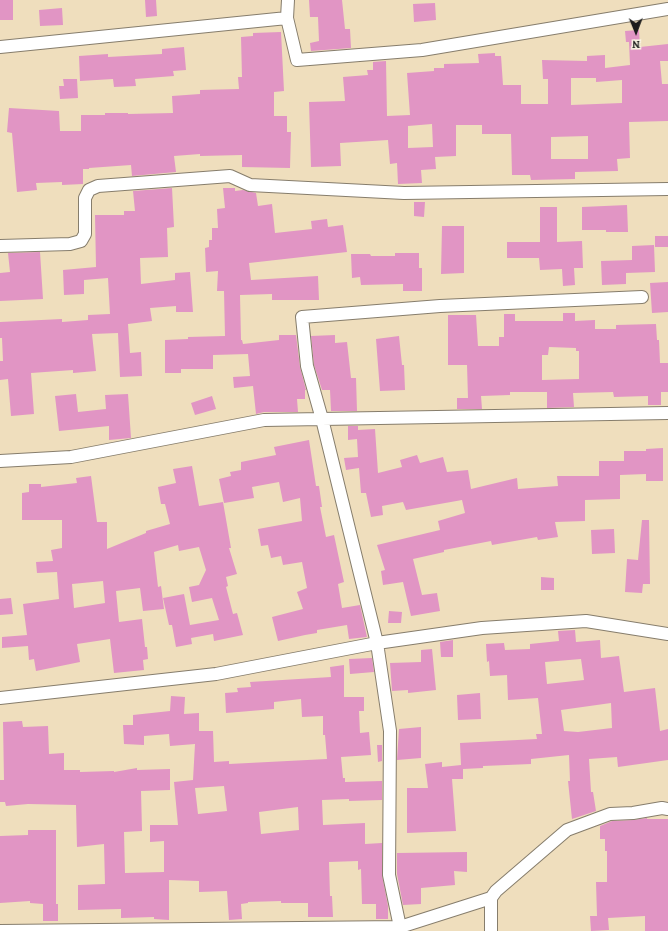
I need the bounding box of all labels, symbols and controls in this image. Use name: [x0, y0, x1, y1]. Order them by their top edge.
north arrow: [616, 12, 656, 52]
text: N: [632, 37, 640, 52]

